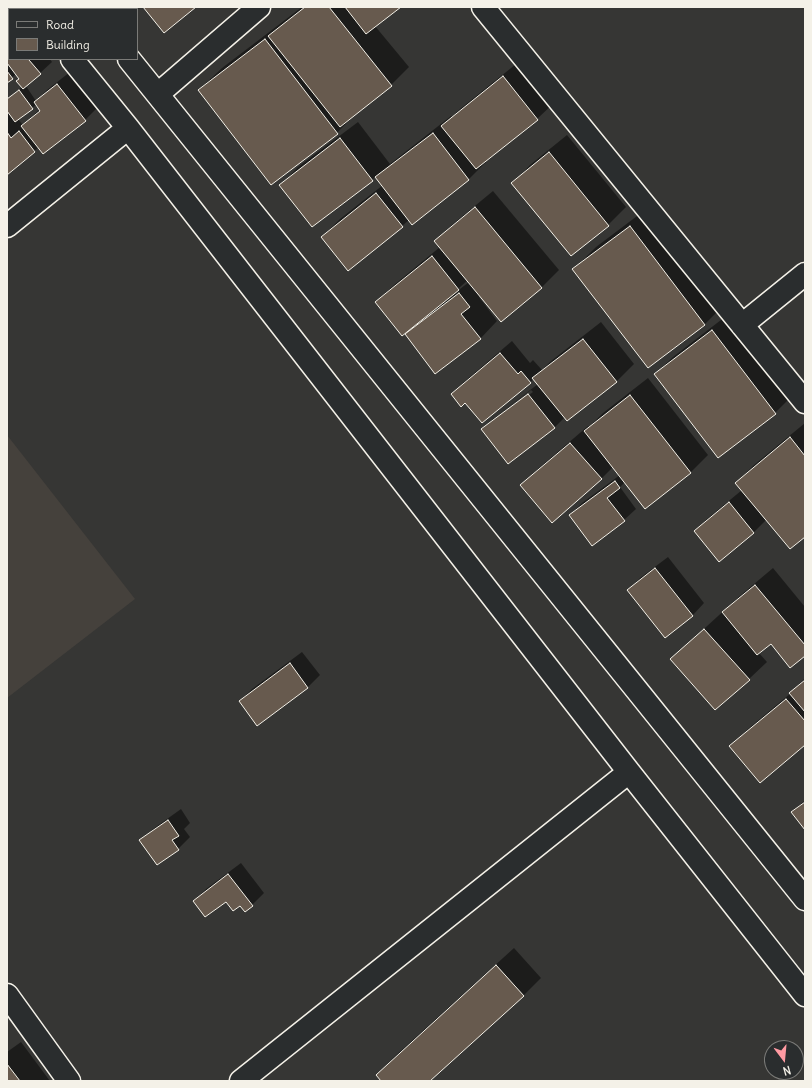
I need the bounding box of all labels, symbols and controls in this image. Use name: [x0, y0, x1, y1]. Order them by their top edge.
legend: [8, 8, 138, 60]
text: Road: [46, 17, 74, 32]
text: Building: [46, 37, 90, 52]
north arrow: [764, 1040, 804, 1080]
text: N: [781, 1063, 793, 1078]

